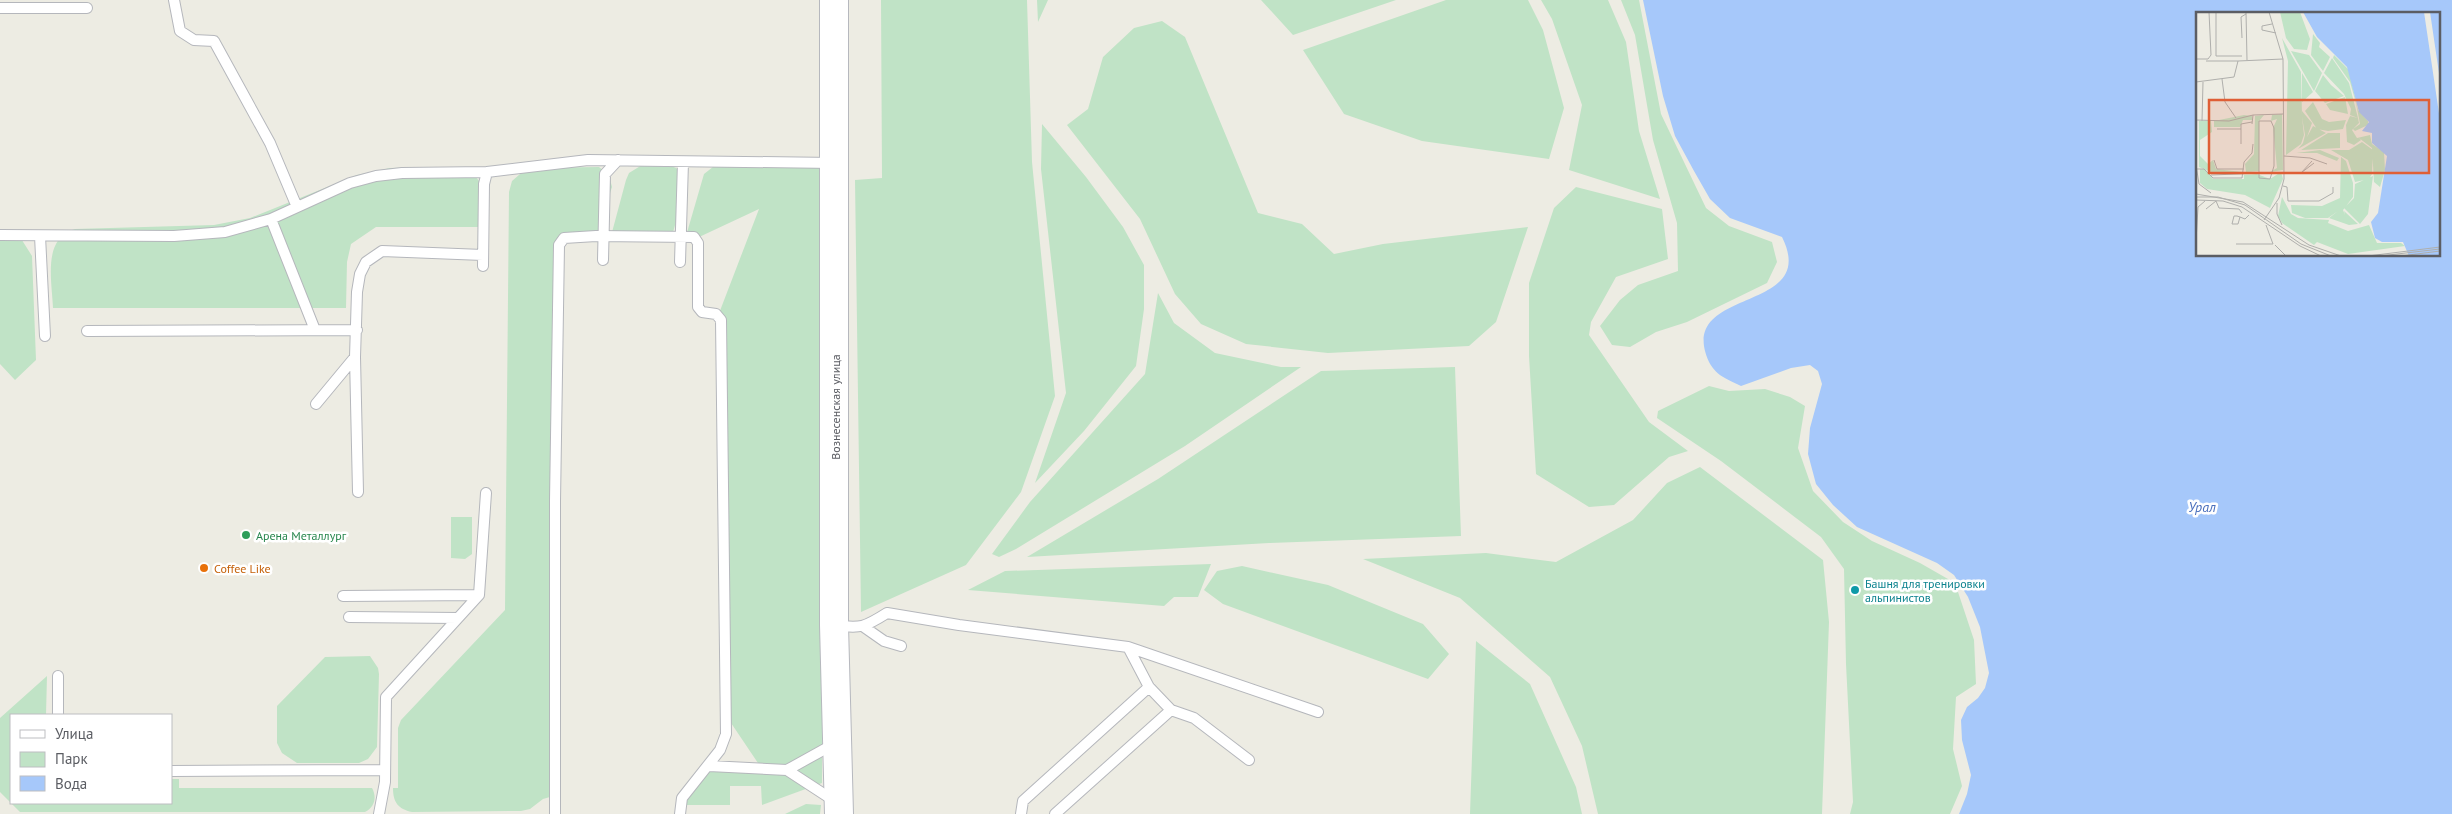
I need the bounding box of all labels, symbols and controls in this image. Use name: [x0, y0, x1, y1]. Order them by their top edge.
inset map: [2196, 12, 2440, 256]
street label: Вознесенская улица: [828, 354, 843, 460]
water label: Урал: [2188, 498, 2216, 516]
place label: Арена Металлург: [256, 528, 347, 543]
marker: Арена Металлург: [240, 529, 252, 541]
place label: Coffee Like: [214, 561, 271, 576]
marker: Coffee Like: [198, 562, 210, 574]
place label: Башня для тренировки альпинистов: [1865, 576, 1985, 605]
marker: Башня для тренировки альпинистов: [1849, 584, 1861, 596]
legend: [10, 714, 172, 804]
text: Улица: [55, 724, 93, 743]
text: Парк: [55, 749, 88, 768]
text: Вода: [55, 774, 87, 793]

